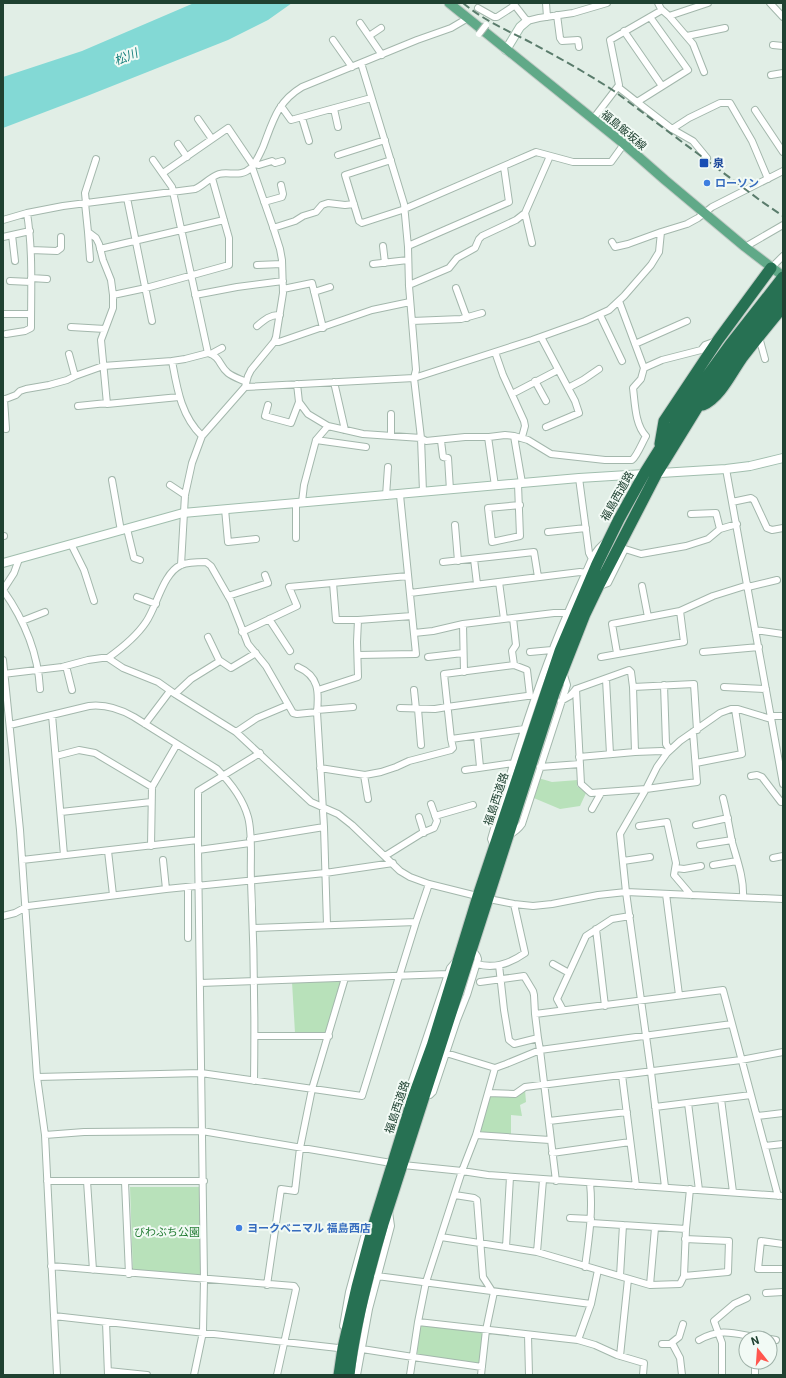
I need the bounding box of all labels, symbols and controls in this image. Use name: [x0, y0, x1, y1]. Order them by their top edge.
water label: 松川: [112, 45, 142, 68]
street label: 福島飯坂線: [598, 108, 649, 153]
marker: 泉: [698, 157, 710, 169]
place label: 泉: [713, 157, 724, 170]
place label: ローソン: [715, 177, 759, 190]
marker: ローソン: [702, 178, 712, 188]
street label: 福島西道路: [598, 469, 636, 523]
street label: 福島西道路: [482, 771, 511, 827]
street label: 福島西道路: [383, 1079, 412, 1135]
place label: ヨークベニマル 福島西店: [247, 1222, 371, 1235]
marker: ヨークベニマル 福島西店: [234, 1223, 244, 1233]
park label: びわぶち公園: [134, 1226, 200, 1239]
north arrow: [738, 1330, 778, 1370]
text: N: [750, 1333, 761, 1348]

